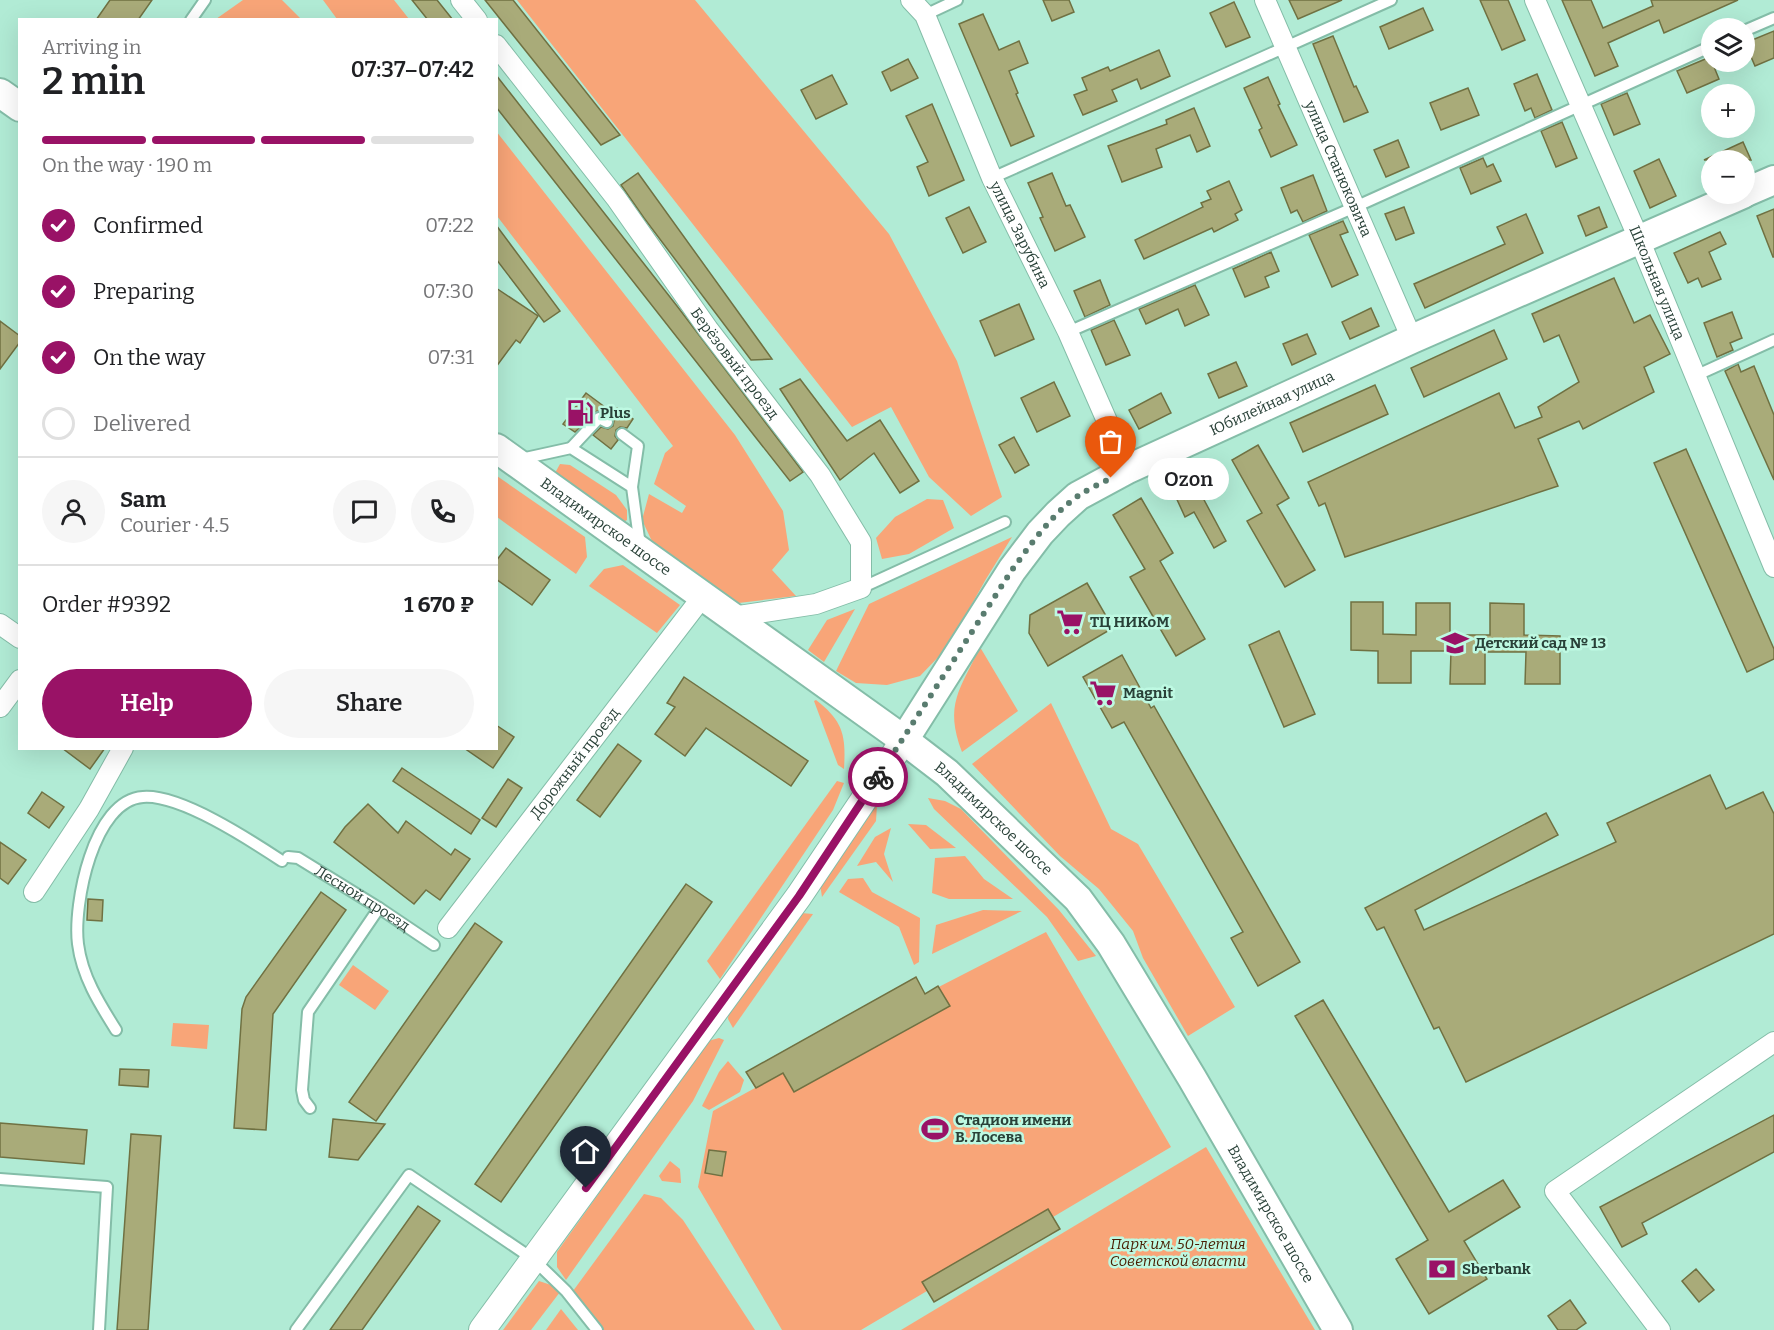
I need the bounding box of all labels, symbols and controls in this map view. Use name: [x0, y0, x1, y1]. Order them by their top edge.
map controls: [1701, 18, 1755, 204]
button: layers: [1701, 18, 1755, 72]
text: Arriving in: [42, 35, 141, 59]
text: 07:37–07:42: [351, 56, 474, 83]
text: 2 min: [42, 58, 145, 104]
button: +: [1701, 84, 1755, 138]
street label: улица Станюковича: [1300, 97, 1376, 240]
button: −: [1701, 150, 1755, 204]
text: On the way · 190 m: [42, 153, 212, 177]
street label: улица Зарубина: [986, 177, 1054, 291]
icon: check: [42, 209, 75, 242]
text: Confirmed: [93, 212, 203, 239]
text: 07:22: [425, 213, 474, 237]
street label: Школьная улица: [1625, 223, 1689, 343]
icon: check: [42, 275, 75, 308]
text: Preparing: [93, 278, 195, 305]
text: 07:30: [423, 279, 474, 303]
street label: Берёзовый проезд: [687, 304, 783, 423]
icon: check: [42, 341, 75, 374]
text: On the way: [93, 344, 205, 371]
text: 07:31: [427, 345, 474, 369]
street label: Юбилейная улица: [1207, 367, 1337, 439]
fuel station icon: Plus: [565, 398, 595, 428]
place label: Plus: [600, 404, 631, 422]
text: Delivered: [93, 410, 191, 437]
pin: [1085, 416, 1136, 478]
icon: bag: [1094, 425, 1127, 458]
callout: Ozon: [1147, 457, 1228, 499]
text: Ozon: [1164, 467, 1213, 491]
street label: Владимирское шоссе: [537, 474, 675, 579]
button: person: [42, 480, 105, 543]
button: chat: [333, 480, 396, 543]
button: phone: [411, 480, 474, 543]
text: Sam: [120, 486, 166, 513]
text: Courier · 4.5: [120, 513, 229, 537]
text: Order #9392: [42, 591, 171, 618]
text: 1 670 ₽: [404, 591, 474, 618]
supermarket icon: ТЦ НИКоМ: [1055, 607, 1085, 637]
place label: ТЦ НИКоМ: [1090, 613, 1169, 631]
school or university icon: Детский сад № 13: [1440, 628, 1470, 658]
place label: Детский сад № 13: [1475, 634, 1606, 652]
button: Help: [42, 669, 252, 738]
button: Share: [264, 669, 474, 738]
supermarket icon: Magnit: [1088, 678, 1118, 708]
place label: Magnit: [1123, 684, 1173, 702]
street label: Дорожный проезд: [527, 704, 623, 822]
courier: [848, 747, 908, 807]
street label: Владимирское шоссе: [931, 758, 1056, 879]
icon: bike: [862, 761, 895, 794]
street label: Лесной проезд: [311, 862, 413, 935]
place label: Стадион имени В. Лосева: [955, 1111, 1071, 1146]
sports icon: Стадион имени В. Лосева: [920, 1114, 950, 1144]
pin: [560, 1126, 611, 1188]
icon: home: [569, 1135, 602, 1168]
street label: Владимирское шоссе: [1224, 1142, 1318, 1286]
park label: Парк им. 50-летия Советской власти: [1110, 1235, 1246, 1270]
bank icon: Sberbank: [1427, 1254, 1457, 1284]
place label: Sberbank: [1462, 1260, 1531, 1278]

